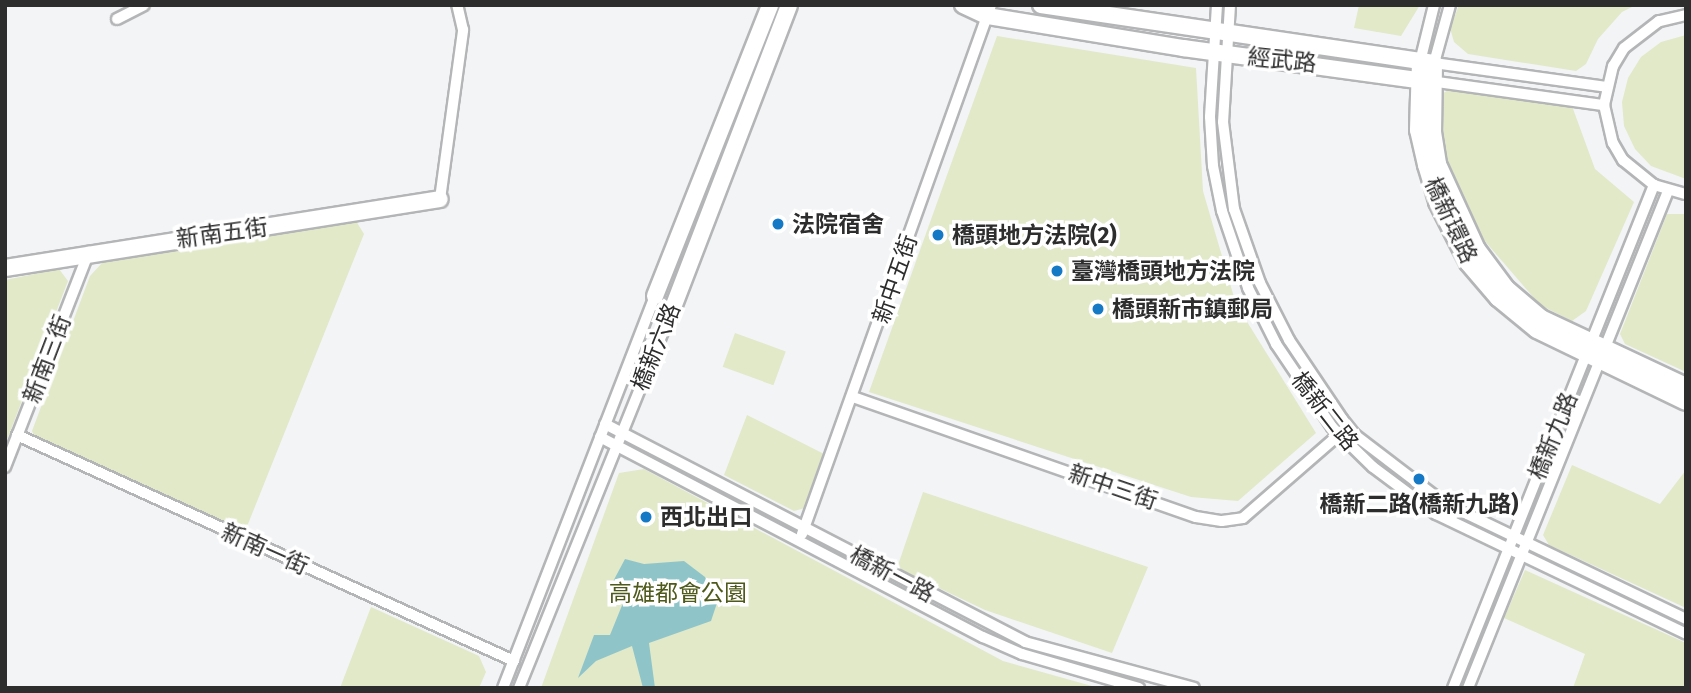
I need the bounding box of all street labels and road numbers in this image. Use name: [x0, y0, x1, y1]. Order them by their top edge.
street label: 經武路: [1246, 43, 1318, 77]
street label: 橋新環路: [1419, 172, 1483, 268]
street label: 新南五街: [175, 213, 269, 253]
street label: 新中五街: [867, 231, 923, 327]
street label: 橋新六路: [626, 299, 686, 395]
street label: 新南三街: [18, 311, 76, 407]
street label: 橋新二路: [1286, 366, 1364, 456]
street label: 橋新九路: [1523, 388, 1583, 484]
street label: 新中三街: [1065, 459, 1161, 515]
street label: 新南一街: [217, 518, 313, 580]
street label: 橋新一路: [845, 540, 939, 608]

